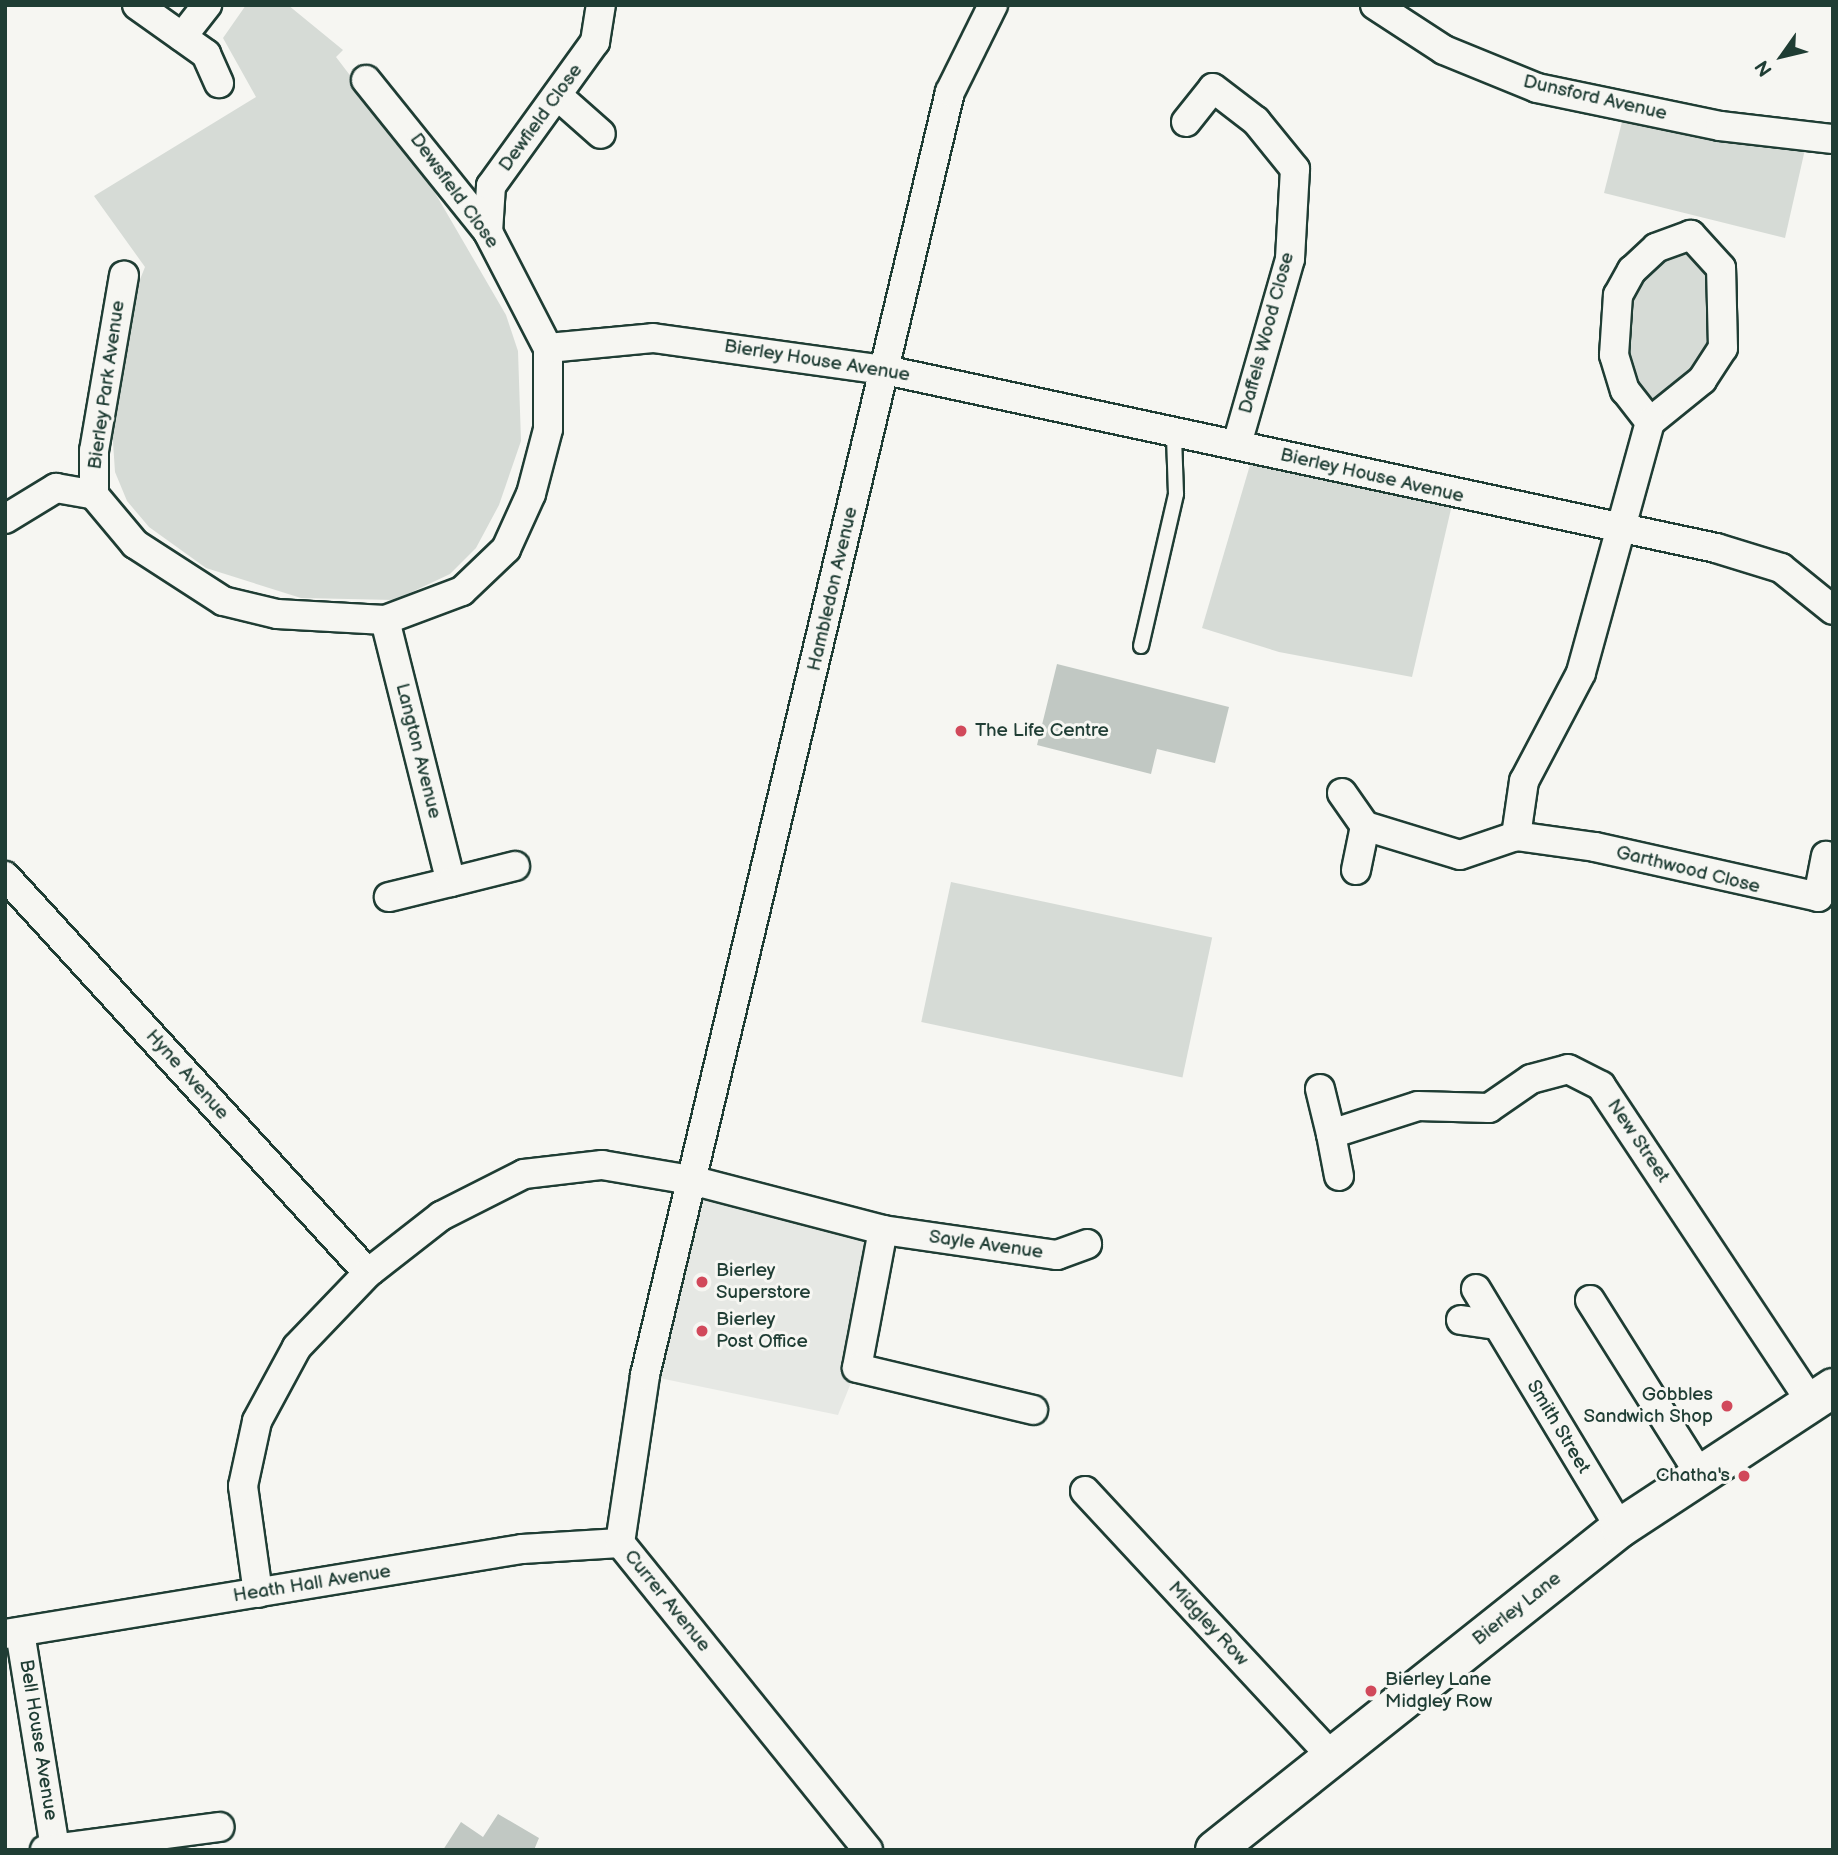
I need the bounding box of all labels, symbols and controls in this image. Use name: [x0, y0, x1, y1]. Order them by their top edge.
north arrow: [1747, 21, 1817, 91]
text: N: [1751, 56, 1778, 80]
street label: Dewfield Close: [494, 60, 588, 176]
street label: Dunsford Avenue: [1521, 70, 1669, 126]
street label: Dewsfield Close: [405, 129, 503, 253]
street label: Daffels Wood Close: [1234, 249, 1300, 417]
street label: Bierley Park Avenue: [84, 299, 130, 471]
street label: Bierley House Avenue: [722, 335, 912, 387]
street label: Bierley House Avenue: [1277, 444, 1467, 508]
street label: Hambledon Avenue: [803, 505, 863, 673]
street label: Langton Avenue: [390, 681, 446, 821]
place label: The Life Centre: [975, 720, 1109, 742]
marker: The Life Centre: [953, 723, 969, 739]
street label: Garthwood Close: [1614, 841, 1762, 899]
street label: Hyne Avenue: [141, 1025, 233, 1125]
street label: New Street: [1602, 1095, 1674, 1187]
street label: Sayle Avenue: [927, 1226, 1045, 1264]
place label: Bierley Superstore: [716, 1260, 810, 1304]
marker: Bierley Superstore: [694, 1274, 710, 1290]
place label: Bierley Post Office: [716, 1309, 808, 1353]
marker: Bierley Post Office: [694, 1323, 710, 1339]
street label: Smith Street: [1521, 1376, 1595, 1478]
place label: Gobbles Sandwich Shop: [1583, 1384, 1713, 1428]
marker: Gobbles Sandwich Shop: [1719, 1398, 1735, 1414]
place label: Chatha's: [1656, 1465, 1730, 1487]
marker: Chatha's: [1736, 1468, 1752, 1484]
street label: Currer Avenue: [619, 1545, 715, 1657]
street label: Heath Hall Avenue: [232, 1560, 392, 1608]
street label: Bierley Lane: [1468, 1567, 1566, 1651]
street label: Midgley Row: [1163, 1577, 1253, 1671]
street label: Bell House Avenue: [14, 1658, 62, 1822]
place label: Bierley Lane Midgley Row: [1385, 1669, 1494, 1713]
marker: Bierley Lane Midgley Row: [1363, 1683, 1379, 1699]

